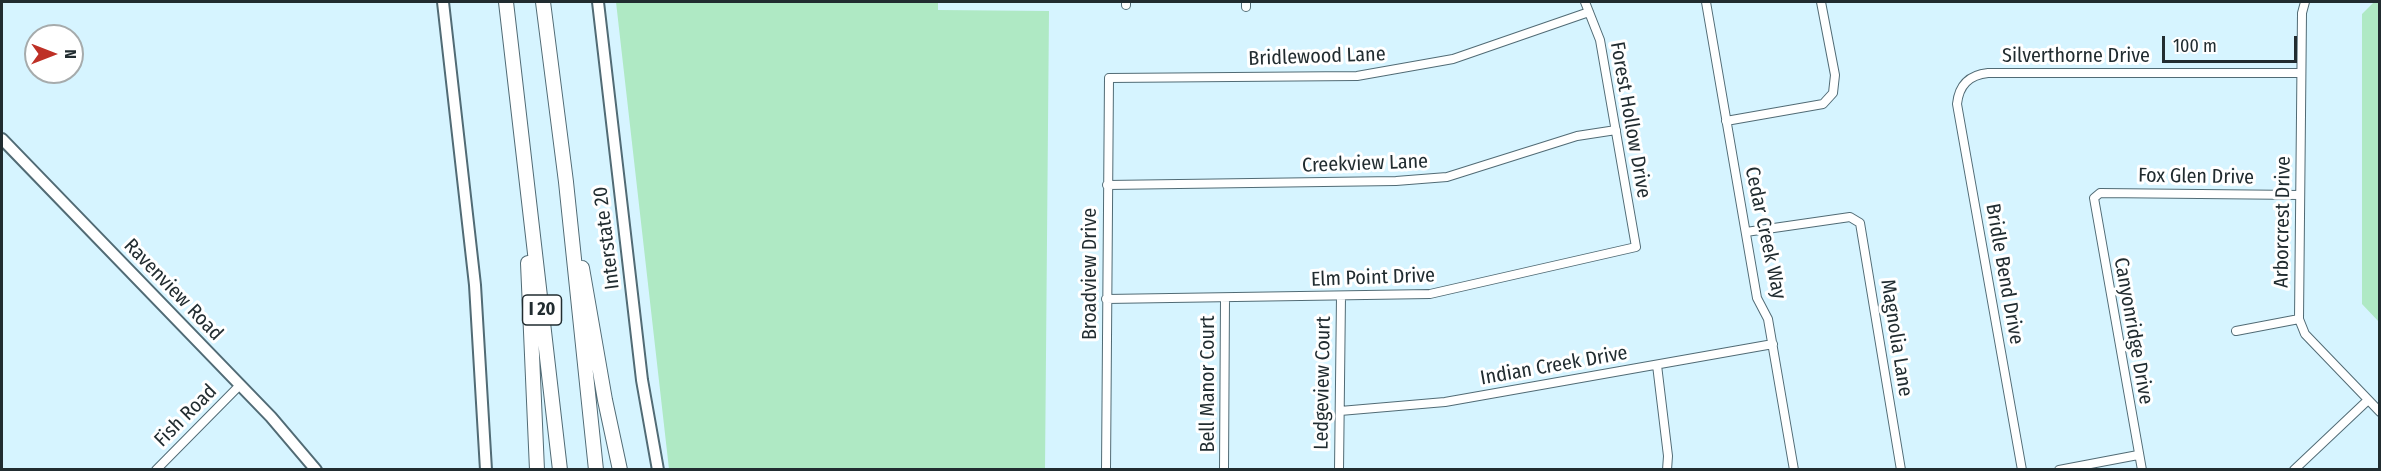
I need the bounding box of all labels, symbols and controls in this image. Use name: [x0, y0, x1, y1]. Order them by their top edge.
north arrow: [24, 24, 84, 84]
scale bar: [2165, 24, 2300, 62]
text: 100 m: [2173, 35, 2217, 57]
street label: Forest Hollow Drive: [1604, 40, 1656, 200]
street label: Bridlewood Lane: [1248, 43, 1386, 71]
street label: Silverthorne Drive: [2002, 44, 2150, 68]
text: N: [61, 49, 80, 59]
street label: Creekview Lane: [1302, 150, 1428, 178]
street label: Arborcrest Drive: [2270, 156, 2296, 288]
street label: Fox Glen Drive: [2138, 164, 2254, 190]
street label: Cedar Creek Way: [1739, 165, 1791, 301]
street label: Interstate 20: [589, 185, 625, 291]
street label: Bridle Bend Drive: [1980, 202, 2028, 346]
street label: Broadview Drive: [1078, 208, 1102, 340]
street label: Ravenview Road: [118, 234, 228, 346]
street label: Canyonridge Drive: [2108, 256, 2158, 406]
street label: Elm Point Drive: [1311, 264, 1435, 292]
street label: Magnolia Lane: [1875, 278, 1917, 398]
road number: I 20: [522, 295, 562, 325]
street label: Bell Manor Court: [1196, 315, 1220, 453]
street label: Ledgeview Court: [1310, 316, 1336, 450]
street label: Indian Creek Drive: [1479, 341, 1629, 391]
street label: Fish Road: [150, 380, 222, 452]

